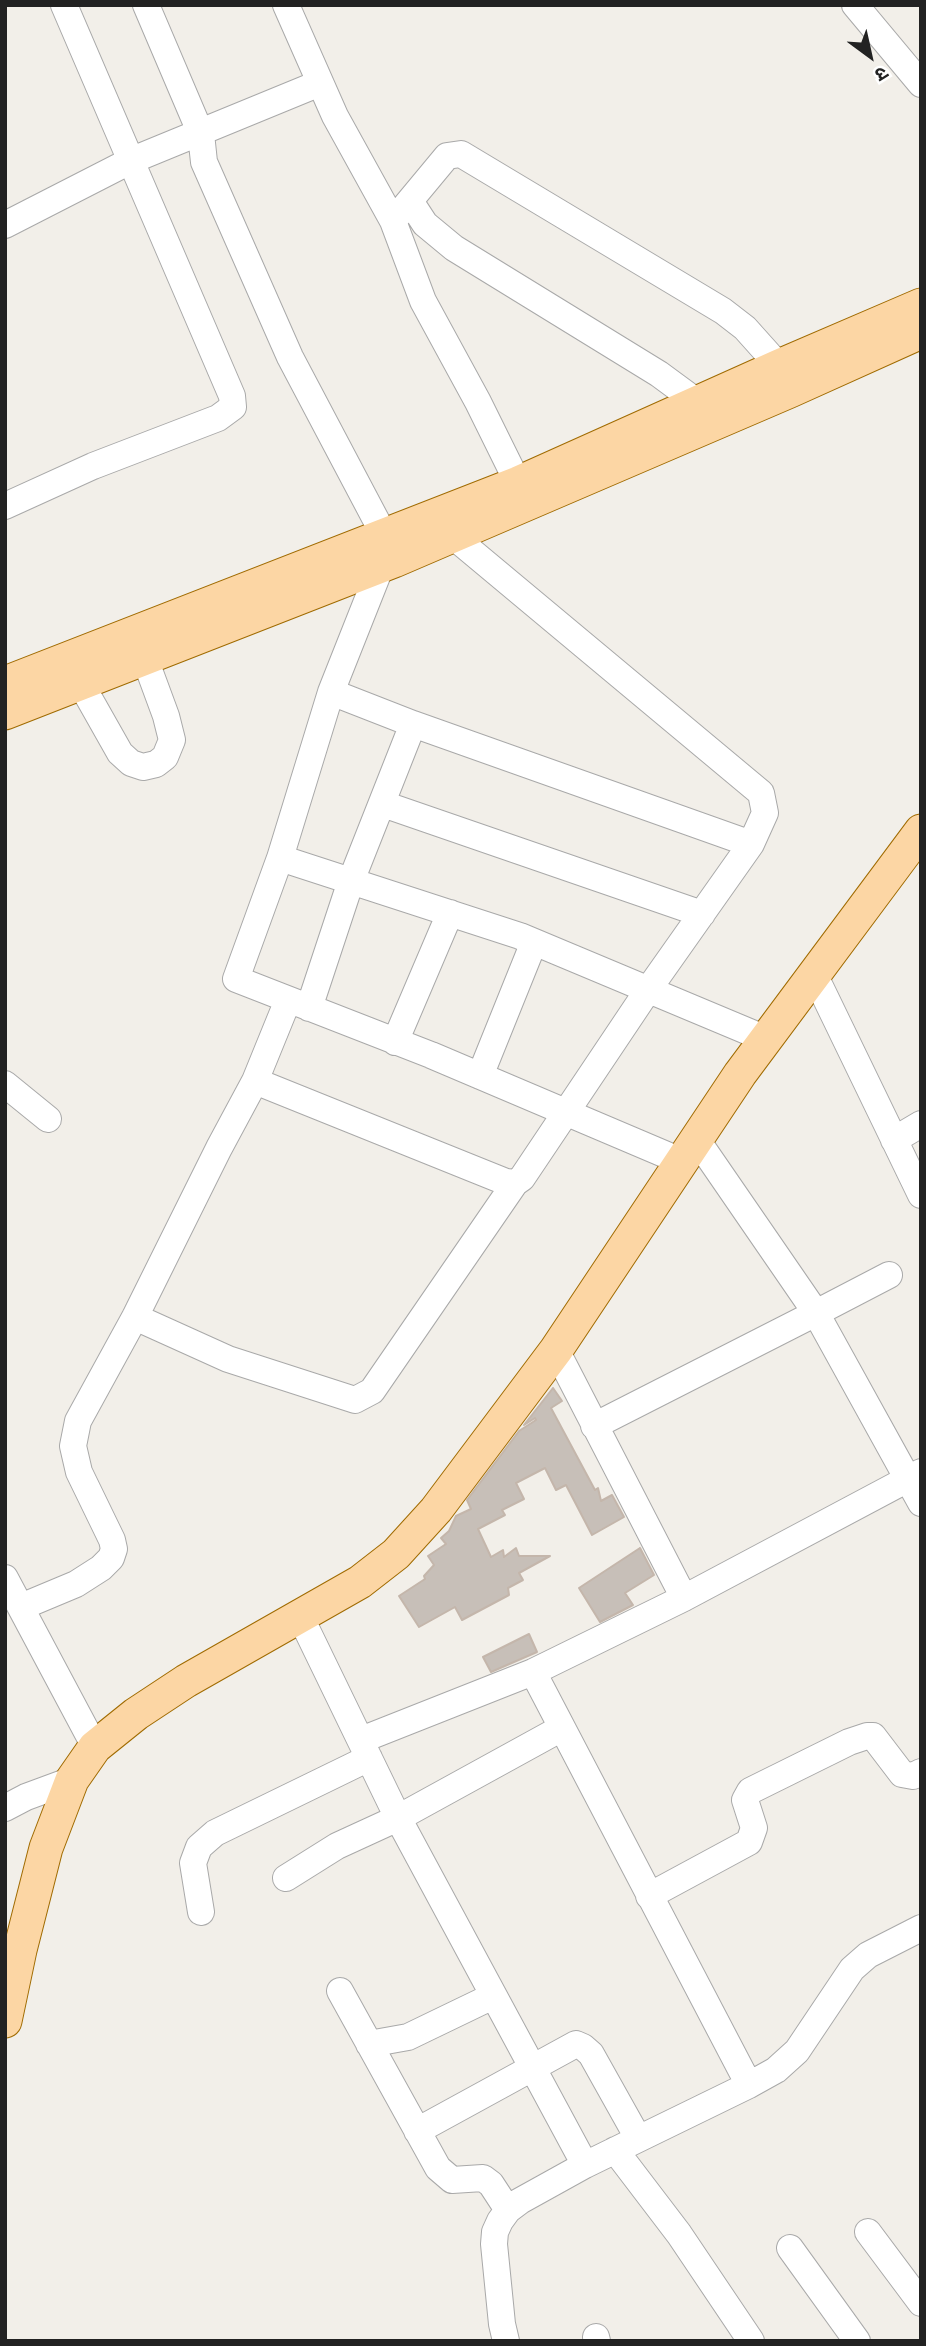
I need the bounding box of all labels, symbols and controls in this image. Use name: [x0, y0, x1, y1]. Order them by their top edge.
north arrow: [835, 21, 905, 91]
text: उ: [871, 61, 893, 87]

